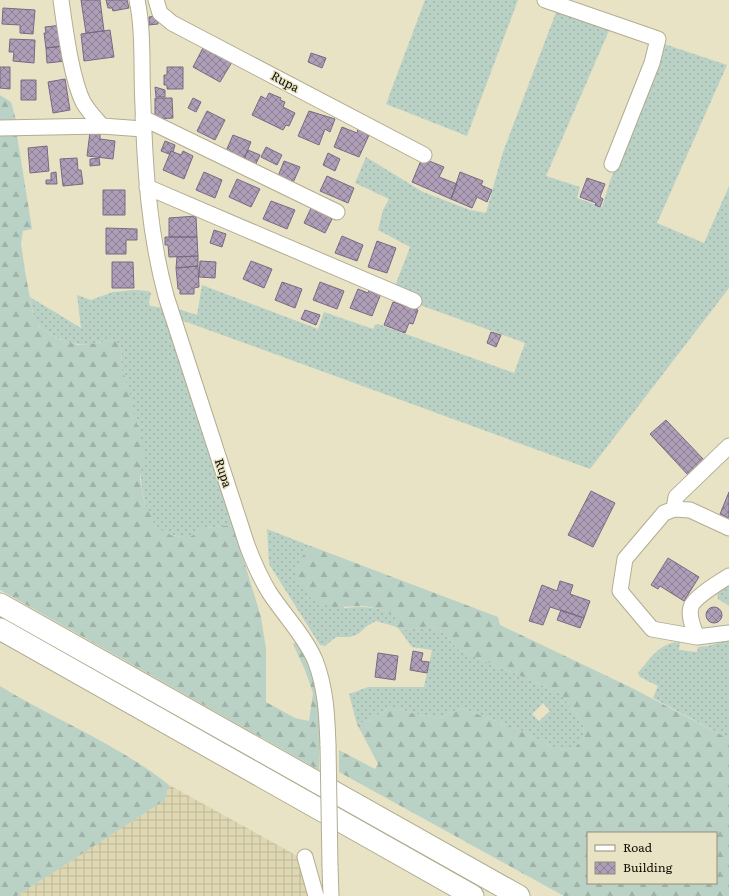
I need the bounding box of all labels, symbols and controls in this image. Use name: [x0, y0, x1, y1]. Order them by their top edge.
street label: Rupa: [268, 66, 303, 96]
street label: Rupa: [211, 456, 237, 490]
legend: [587, 832, 717, 884]
text: Road: [623, 838, 653, 856]
text: Building: [623, 858, 673, 876]

